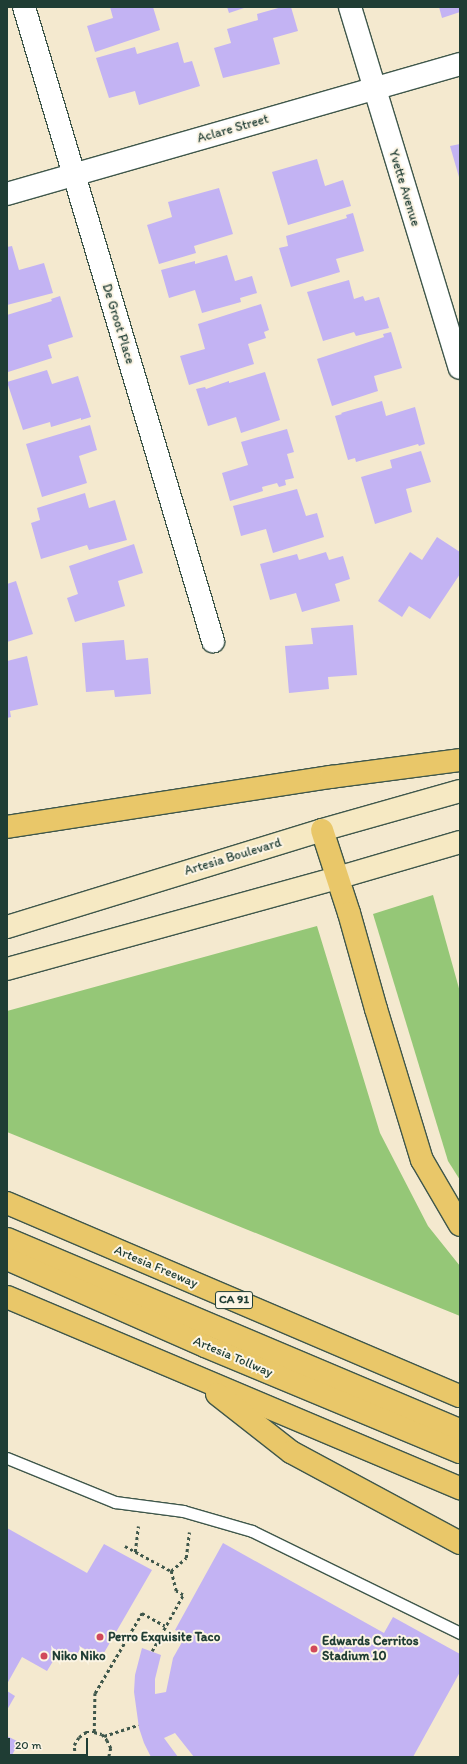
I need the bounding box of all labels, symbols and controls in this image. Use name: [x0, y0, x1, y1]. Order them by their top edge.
street label: Aclare Street: [196, 111, 270, 147]
street label: Yvette Avenue: [385, 148, 423, 228]
street label: De Groot Place: [98, 282, 138, 366]
street label: Artesia Boulevard: [183, 835, 283, 879]
street label: Artesia Freeway: [112, 1242, 200, 1292]
road number: CA 91: [215, 1290, 253, 1310]
street label: Artesia Tollway: [191, 1333, 275, 1381]
place label: Perro Exquisite Taco: [108, 1629, 220, 1645]
marker: Perro Exquisite Taco: [95, 1632, 105, 1642]
place label: Edwards Cerritos Stadium 10: [322, 1634, 418, 1665]
marker: Edwards Cerritos Stadium 10: [309, 1644, 319, 1654]
place label: Niko Niko: [52, 1648, 106, 1664]
marker: Niko Niko: [39, 1651, 49, 1661]
scale bar: [10, 1730, 90, 1756]
text: 20 m: [15, 1738, 42, 1752]

